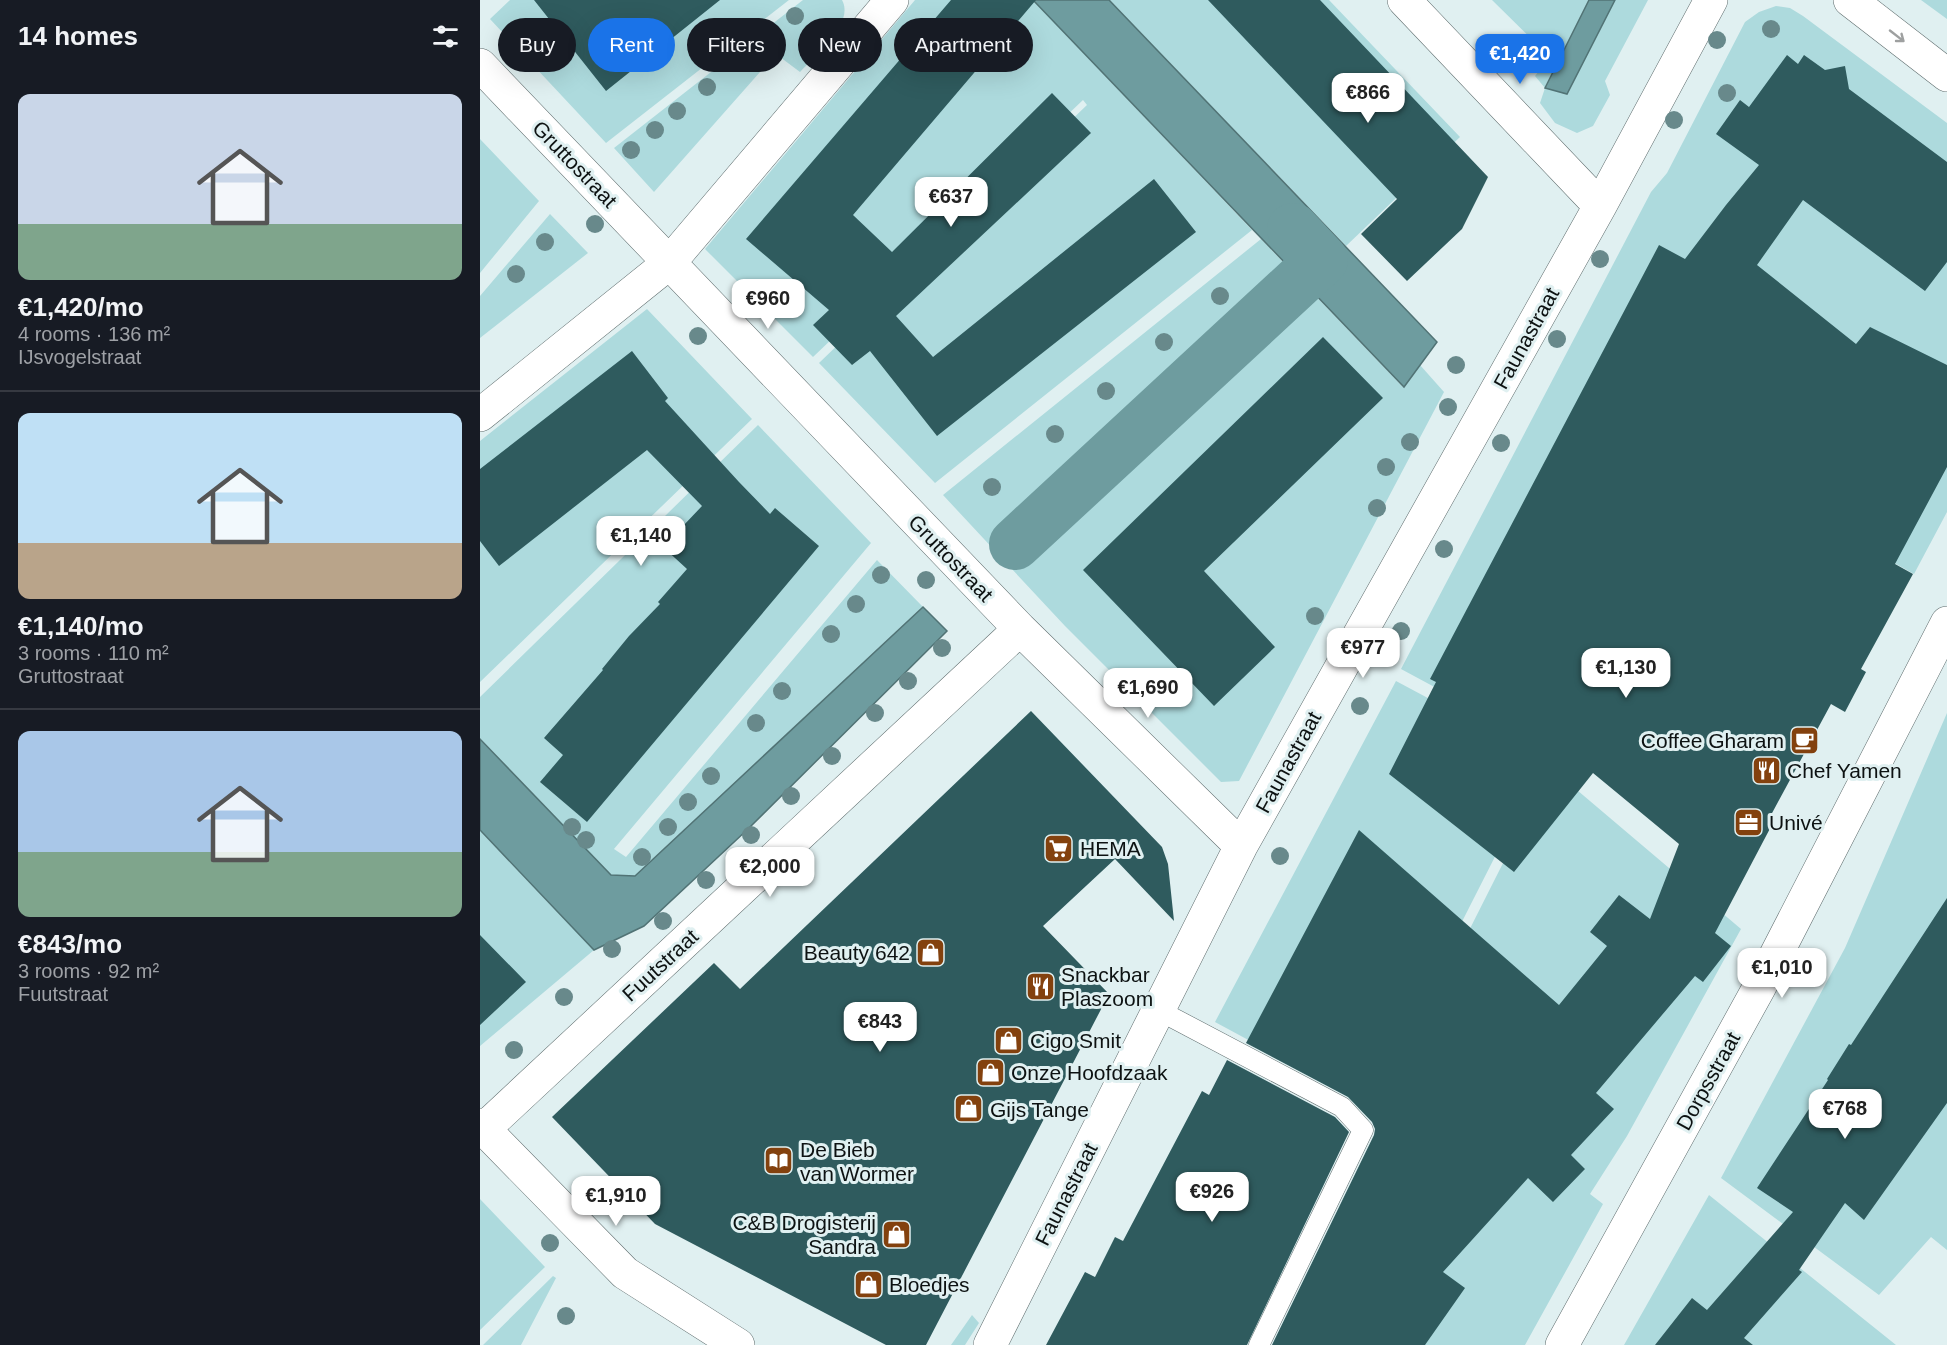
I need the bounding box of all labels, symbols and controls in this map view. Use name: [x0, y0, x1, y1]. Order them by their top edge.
chip: Buy: [498, 18, 576, 72]
chip: Rent: [588, 18, 675, 72]
chip: Filters: [687, 18, 786, 72]
chip: New: [798, 18, 882, 72]
chip: Apartment: [894, 18, 1033, 72]
icon: filters: [429, 20, 462, 53]
text: 14 homes: [18, 21, 138, 51]
one-way arrow: [1888, 29, 1904, 42]
pin: €1,420: [1471, 34, 1569, 85]
text: €1,420: [1489, 42, 1551, 64]
pin: €866: [1332, 73, 1404, 124]
text: €866: [1346, 81, 1390, 103]
street label: Gruttostraat: [528, 116, 622, 212]
icon: home: [186, 133, 294, 241]
pin: €637: [915, 177, 987, 228]
text: €637: [929, 185, 973, 207]
pin: €960: [732, 279, 804, 330]
street label: Faunastraat: [1489, 283, 1563, 393]
text: €960: [746, 287, 790, 309]
text: €1,420/mo: [18, 292, 144, 322]
text: 4 rooms · 136 m²: [18, 323, 170, 345]
text: IJsvogelstraat: [18, 346, 141, 368]
icon: home: [186, 452, 294, 560]
street label: Gruttostraat: [904, 510, 998, 606]
pin: €1,140: [592, 516, 690, 567]
text: €1,140: [610, 524, 672, 546]
text: €1,140/mo: [18, 611, 144, 641]
pin: €977: [1327, 628, 1399, 679]
text: €977: [1341, 636, 1385, 658]
text: 3 rooms · 110 m²: [18, 642, 169, 664]
pin: €1,130: [1577, 648, 1675, 699]
text: €1,130: [1595, 656, 1657, 678]
text: Gruttostraat: [18, 665, 124, 687]
pin: €1,690: [1099, 668, 1197, 719]
text: €1,690: [1117, 676, 1179, 698]
street label: Faunastraat: [1251, 707, 1325, 817]
cafe icon: Coffee Gharam: [1789, 724, 1821, 756]
place label: Coffee Gharam: [1641, 729, 1784, 752]
restaurant icon: Chef Yamen: [1750, 754, 1782, 786]
place label: Chef Yamen: [1787, 759, 1902, 782]
icon: home: [186, 770, 294, 878]
office icon: Univé: [1732, 806, 1764, 838]
place label: Univé: [1769, 811, 1823, 834]
supermarket icon: HEMA: [1043, 832, 1075, 864]
place label: HEMA: [1080, 837, 1141, 860]
pin: €2,000: [721, 847, 819, 898]
text: €2,000: [739, 855, 801, 877]
street label: Fuutstraat: [618, 924, 703, 1006]
text: €843/mo: [18, 929, 122, 959]
shop icon: Beauty 642: [915, 936, 947, 968]
place label: Beauty 642: [804, 941, 910, 964]
pin: €1,010: [1733, 948, 1831, 999]
text: €1,010: [1751, 956, 1813, 978]
text: 3 rooms · 92 m²: [18, 960, 159, 982]
place label: Snackbar Plaszoom: [1061, 963, 1153, 1010]
restaurant icon: Snackbar Plaszoom: [1024, 970, 1056, 1002]
text: Fuutstraat: [18, 983, 108, 1005]
pin: €843: [844, 1002, 916, 1053]
text: €843: [858, 1010, 902, 1032]
shop icon: Cigo Smit: [993, 1024, 1025, 1056]
street label: Dorpsstraat: [1672, 1028, 1744, 1134]
place label: Cigo Smit: [1030, 1029, 1121, 1052]
shop icon: Onze Hoofdzaak: [974, 1056, 1006, 1088]
place label: Onze Hoofdzaak: [1011, 1061, 1168, 1084]
pin: €768: [1809, 1089, 1881, 1140]
shop icon: Gijs Tange: [953, 1093, 985, 1125]
text: €768: [1823, 1097, 1867, 1119]
place label: Gijs Tange: [990, 1098, 1089, 1121]
place label: De Bieb van Wormer: [800, 1138, 914, 1185]
street label: Faunastraat: [1030, 1139, 1102, 1249]
library icon: De Bieb van Wormer: [763, 1145, 795, 1177]
pin: €926: [1176, 1172, 1248, 1223]
pin: €1,910: [567, 1176, 665, 1227]
text: €926: [1190, 1180, 1234, 1202]
text: €1,910: [585, 1184, 647, 1206]
place label: C&B Drogisterij Sandra: [732, 1211, 876, 1258]
shop icon: C&B Drogisterij Sandra: [881, 1218, 913, 1250]
shop icon: Bloedjes: [852, 1268, 884, 1300]
place label: Bloedjes: [889, 1273, 970, 1296]

